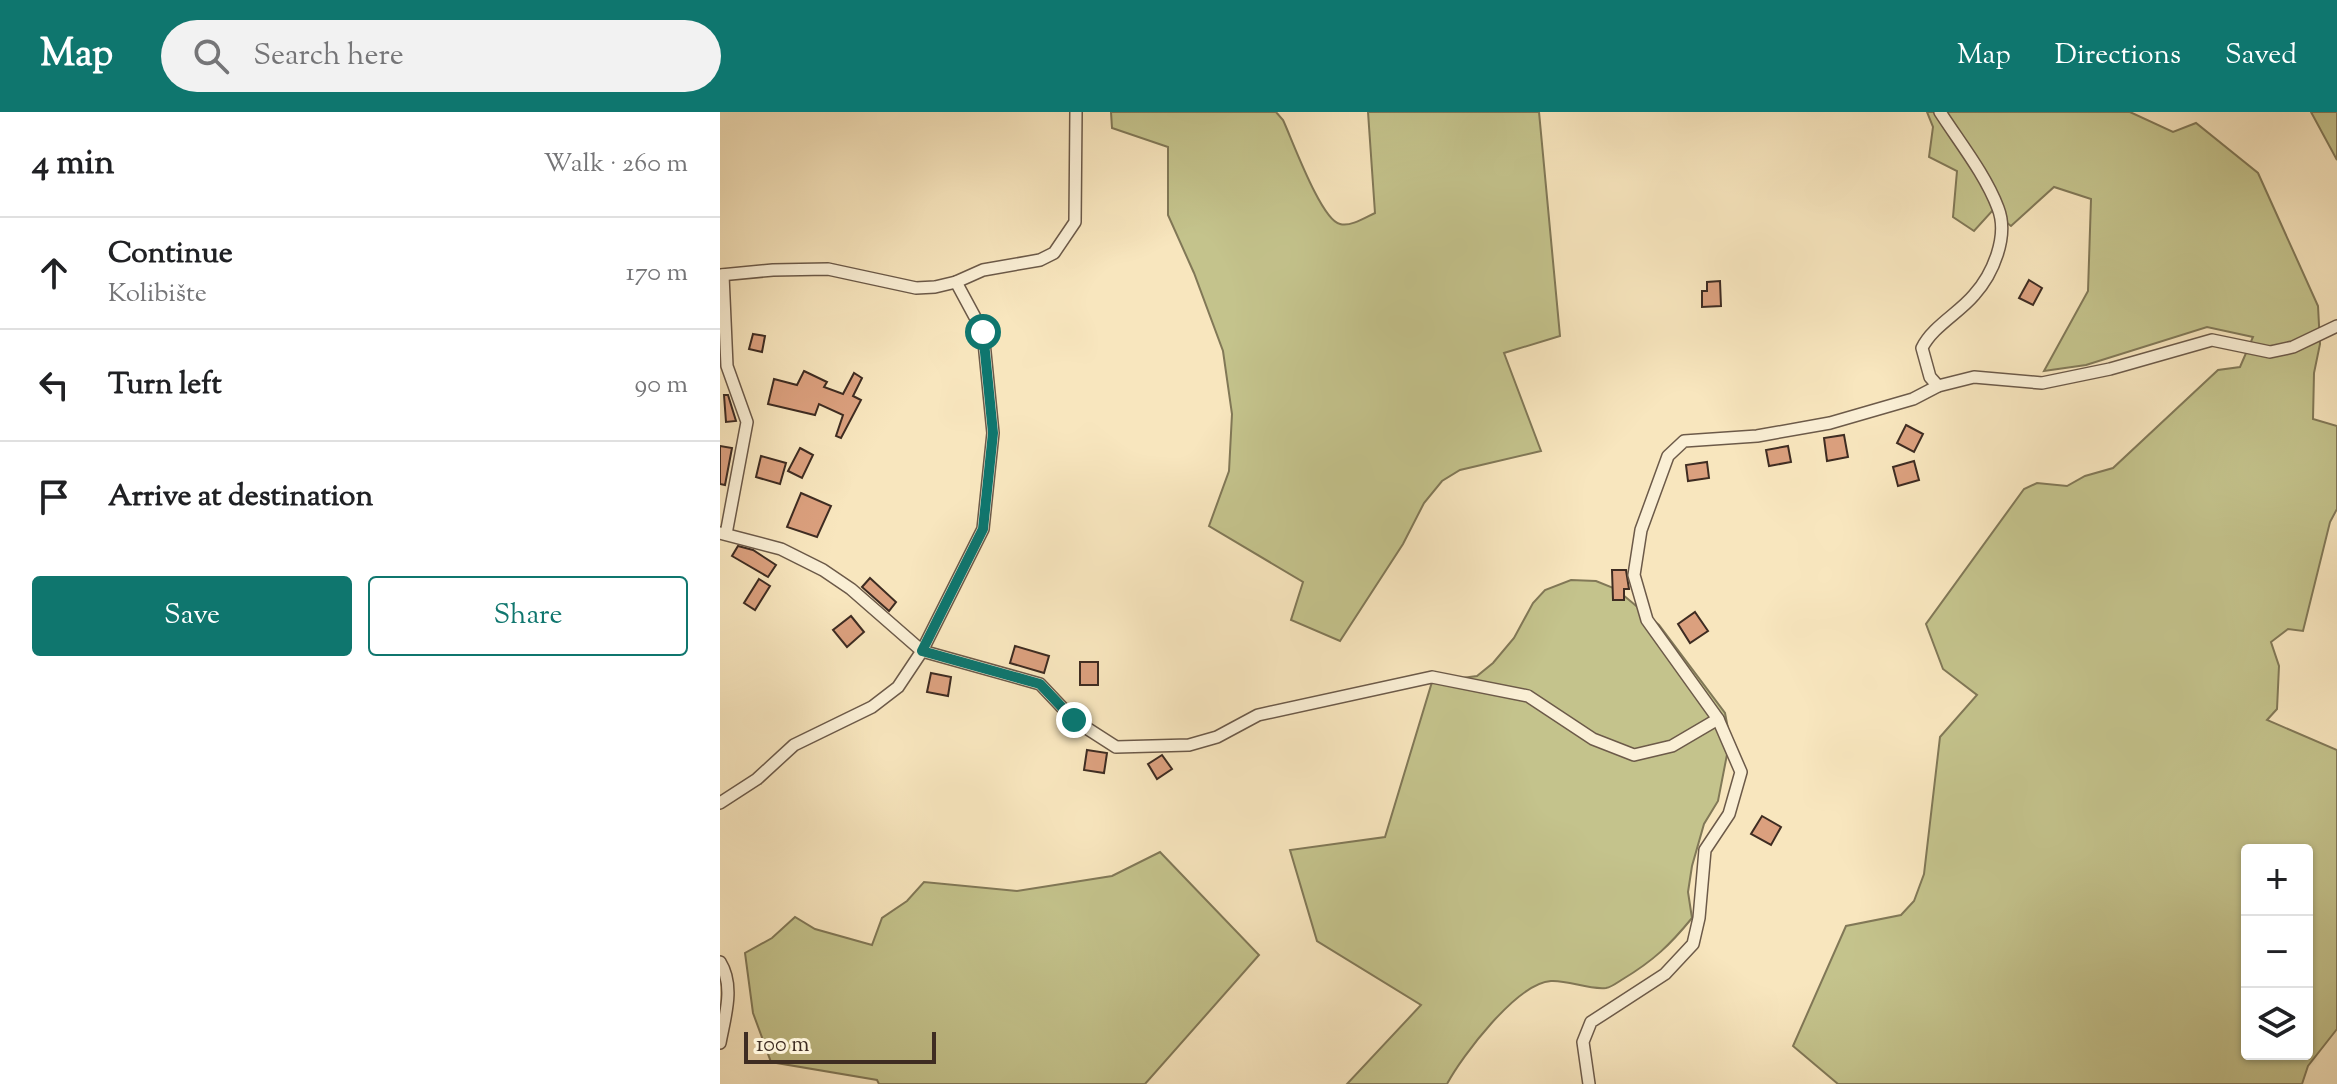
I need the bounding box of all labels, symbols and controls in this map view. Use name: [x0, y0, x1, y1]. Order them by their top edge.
search box: [161, 20, 721, 92]
text: Map: [40, 29, 113, 83]
icon: search: [189, 34, 233, 78]
text: Search here: [253, 35, 404, 78]
text: Map: [1957, 36, 2011, 76]
text: Directions: [2055, 36, 2181, 76]
text: Saved: [2225, 36, 2297, 76]
text: 4 min: [32, 140, 114, 189]
text: Walk · 260 m: [543, 146, 688, 183]
text: Continue: [108, 233, 233, 276]
icon: ahead: [32, 251, 76, 295]
text: 170 m: [626, 255, 688, 292]
text: Kolibište: [108, 276, 207, 313]
route start: [965, 314, 1001, 350]
icon: left: [32, 363, 76, 407]
text: Turn left: [108, 364, 222, 407]
text: 90 m: [635, 367, 688, 404]
icon: arrive: [32, 475, 76, 519]
text: Arrive at destination: [108, 476, 373, 519]
button: Save: [32, 576, 352, 656]
button: Share: [368, 576, 688, 656]
route end: [1056, 702, 1092, 738]
map controls: [2241, 844, 2313, 1060]
button: +: [2241, 844, 2313, 916]
button: −: [2241, 916, 2313, 988]
button: layers: [2241, 988, 2313, 1060]
scale bar: [744, 1028, 936, 1064]
text: 100 m: [756, 1030, 809, 1062]

